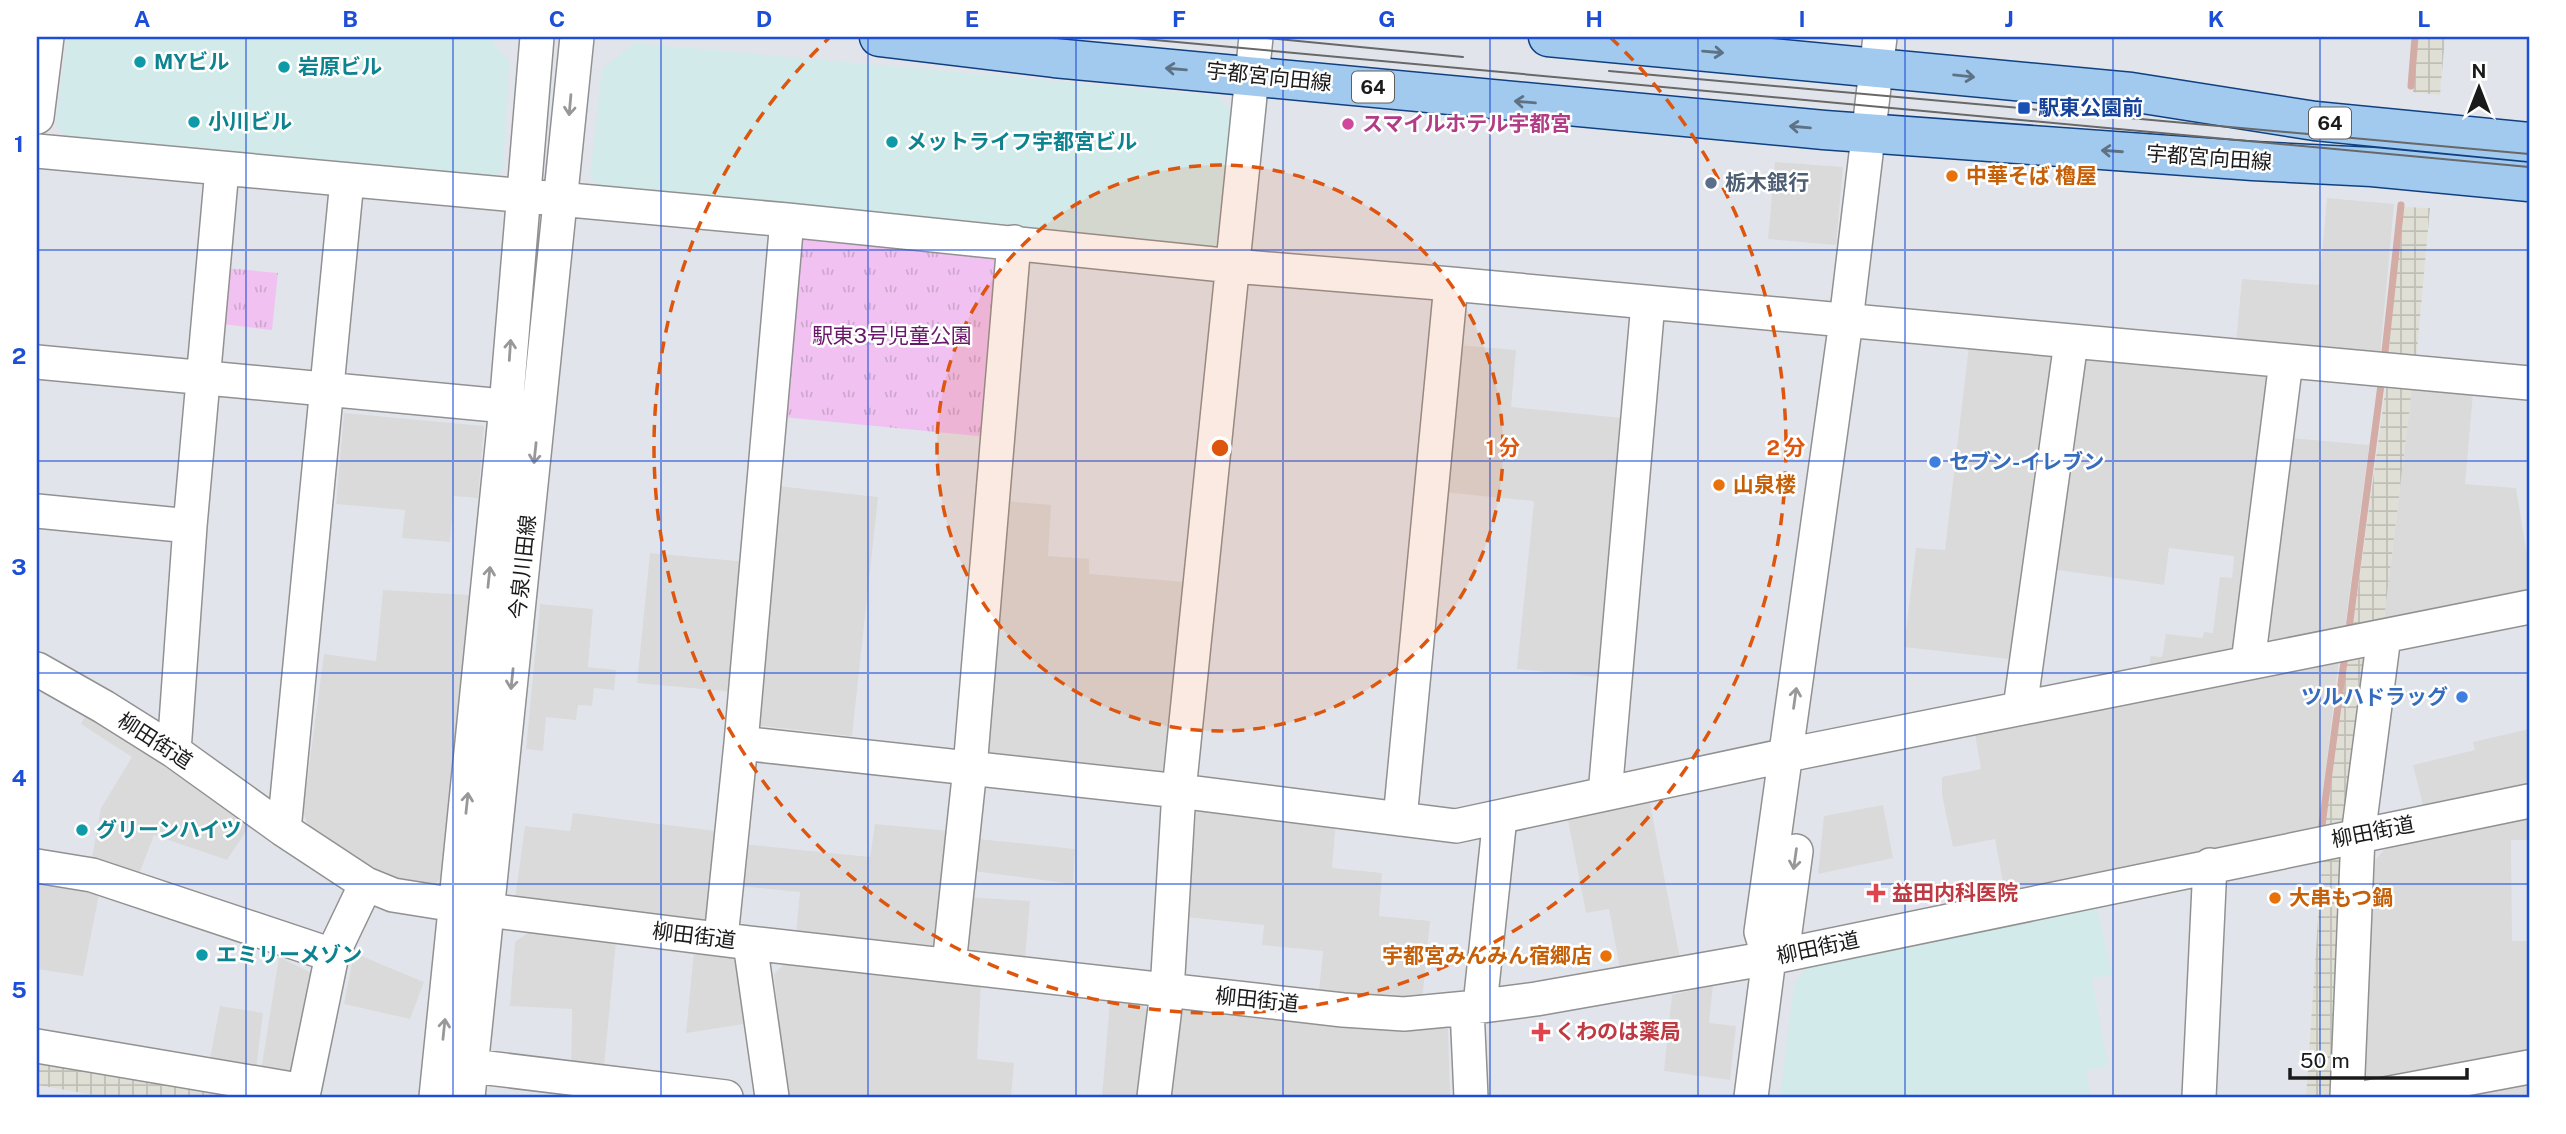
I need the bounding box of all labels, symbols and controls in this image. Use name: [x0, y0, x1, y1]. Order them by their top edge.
text: A: [134, 5, 151, 32]
text: B: [342, 5, 358, 32]
text: C: [549, 5, 565, 32]
text: D: [756, 5, 772, 32]
text: E: [965, 5, 979, 32]
text: F: [1172, 5, 1186, 32]
text: G: [1378, 5, 1396, 32]
text: H: [1585, 5, 1603, 32]
text: I: [1798, 5, 1806, 32]
text: J: [2004, 5, 2014, 32]
text: K: [2208, 5, 2224, 32]
text: L: [2417, 5, 2431, 32]
one-way arrow: [1701, 46, 1724, 59]
place label: MYビル: [154, 49, 229, 74]
north arrow: [2444, 52, 2514, 122]
marker: MYビル: [132, 54, 148, 70]
place label: 岩原ビル: [298, 54, 382, 79]
street label: 宇都宮向田線: [1205, 57, 1333, 96]
marker: 岩原ビル: [276, 59, 292, 75]
text: N: [2472, 60, 2486, 82]
one-way arrow: [1166, 62, 1188, 75]
one-way arrow: [1952, 70, 1975, 83]
road number: 64: [1352, 72, 1394, 102]
one-way arrow: [563, 93, 576, 115]
one-way arrow: [1514, 95, 1537, 108]
place label: 駅東公園前: [2038, 95, 2143, 120]
marker: 駅東公園前: [2016, 100, 2032, 116]
road number: 64: [2309, 108, 2351, 139]
place label: 小川ビル: [208, 109, 292, 134]
place label: スマイルホテル宇都宮: [1362, 111, 1571, 136]
marker: 小川ビル: [186, 114, 202, 130]
marker: スマイルホテル宇都宮: [1340, 116, 1356, 132]
one-way arrow: [1789, 121, 1812, 134]
place label: メットライフ宇都宮ビル: [906, 129, 1137, 154]
text: 1: [14, 130, 24, 157]
marker: メットライフ宇都宮ビル: [884, 134, 900, 150]
street label: 宇都宮向田線: [2145, 141, 2273, 174]
one-way arrow: [2101, 145, 2124, 158]
place label: 中華そば 櫓屋: [1966, 163, 2097, 188]
marker: 中華そば 櫓屋: [1944, 168, 1960, 184]
place label: 栃木銀行: [1725, 170, 1809, 195]
marker: 栃木銀行: [1703, 175, 1719, 191]
park label: 駅東3号児童公園: [812, 323, 972, 348]
one-way arrow: [504, 339, 517, 362]
text: 2: [12, 342, 26, 369]
text: 1 分: [1486, 435, 1520, 460]
text: 2 分: [1766, 435, 1806, 460]
centre of rings: [1208, 436, 1232, 460]
one-way arrow: [528, 441, 541, 464]
place label: セブン-イレブン: [1949, 449, 2104, 474]
marker: セブン-イレブン: [1927, 454, 1943, 470]
place label: 山泉楼: [1733, 472, 1796, 497]
marker: 山泉楼: [1711, 477, 1727, 493]
street label: 今泉川田線: [505, 513, 540, 620]
text: 3: [11, 553, 27, 580]
one-way arrow: [483, 566, 496, 589]
one-way arrow: [505, 667, 518, 690]
place label: ツルハドラッグ: [2301, 684, 2448, 709]
one-way arrow: [1789, 687, 1802, 709]
marker: ツルハドラッグ: [2454, 689, 2470, 705]
street label: 柳田街道: [113, 707, 197, 774]
text: 4: [11, 764, 27, 791]
one-way arrow: [461, 792, 474, 815]
street label: 柳田街道: [2329, 811, 2417, 852]
place label: グリーンハイツ: [96, 817, 242, 842]
marker: グリーンハイツ: [74, 822, 90, 838]
one-way arrow: [1789, 847, 1802, 870]
place label: 益田内科医院: [1892, 880, 2018, 905]
marker: 益田内科医院: [1866, 883, 1886, 903]
place label: 大串もつ鍋: [2289, 885, 2393, 910]
marker: 大串もつ鍋: [2267, 890, 2283, 906]
street label: 柳田街道: [651, 918, 737, 953]
street label: 柳田街道: [1774, 927, 1862, 968]
place label: エミリーメゾン: [216, 942, 362, 967]
place label: 宇都宮みんみん宿郷店: [1382, 943, 1592, 968]
marker: エミリーメゾン: [194, 947, 210, 963]
marker: 宇都宮みんみん宿郷店: [1598, 948, 1614, 964]
text: 5: [11, 976, 27, 1003]
street label: 柳田街道: [1214, 983, 1300, 1016]
one-way arrow: [437, 1019, 450, 1041]
place label: くわのは薬局: [1555, 1019, 1681, 1044]
marker: くわのは薬局: [1533, 1024, 1549, 1040]
scale bar: [2290, 1036, 2466, 1080]
text: 50 m: [2300, 1048, 2350, 1073]

